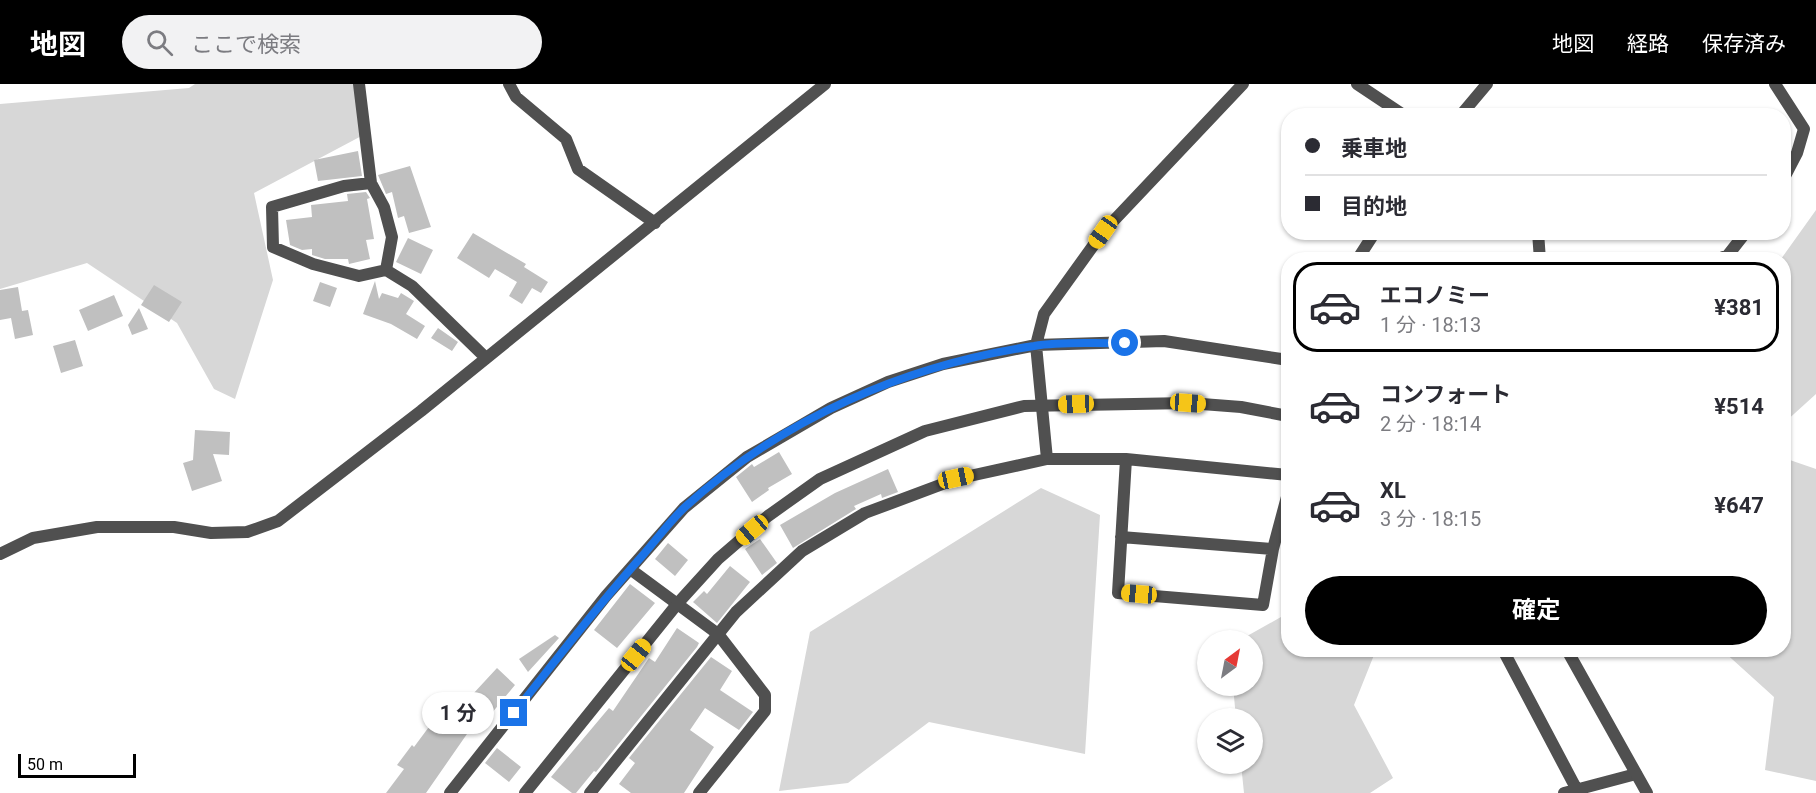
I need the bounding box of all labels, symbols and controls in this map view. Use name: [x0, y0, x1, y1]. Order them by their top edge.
search box: [122, 15, 542, 69]
icon: search: [143, 26, 176, 59]
text: 地図: [30, 28, 86, 61]
text: ここで検索: [191, 32, 301, 57]
text: 地図: [1552, 32, 1594, 56]
text: 経路: [1627, 32, 1669, 56]
text: 保存済み: [1702, 32, 1786, 56]
text: 乗車地: [1341, 136, 1407, 161]
text: 目的地: [1341, 194, 1407, 219]
car: [1085, 212, 1121, 252]
icon: car: [1308, 280, 1362, 334]
text: エコノミー: [1380, 283, 1490, 308]
text: ¥381: [1714, 295, 1764, 320]
text: 1 分 · 18:13: [1380, 313, 1481, 337]
route start: [1111, 329, 1138, 356]
icon: car: [1308, 379, 1362, 433]
text: コンフォート: [1380, 382, 1511, 407]
car: [1169, 393, 1207, 413]
car: [1058, 394, 1094, 414]
text: ¥514: [1714, 394, 1764, 419]
text: 2 分 · 18:14: [1380, 412, 1481, 436]
car: [937, 465, 975, 491]
icon: car: [1308, 478, 1362, 532]
text: XL: [1380, 478, 1406, 503]
text: ¥647: [1714, 493, 1764, 518]
text: 3 分 · 18:15: [1380, 507, 1481, 531]
car: [732, 512, 772, 548]
button: 確定: [1305, 576, 1767, 645]
car: [1120, 583, 1158, 605]
north arrow: [1197, 630, 1263, 696]
map controls: [1197, 630, 1263, 774]
car: [618, 635, 654, 675]
callout: 1 分: [421, 692, 493, 734]
route end: [500, 699, 527, 726]
text: 1 分: [440, 701, 476, 725]
button: layers: [1197, 708, 1263, 774]
scale bar: [18, 751, 136, 778]
text: 50 m: [27, 755, 63, 774]

